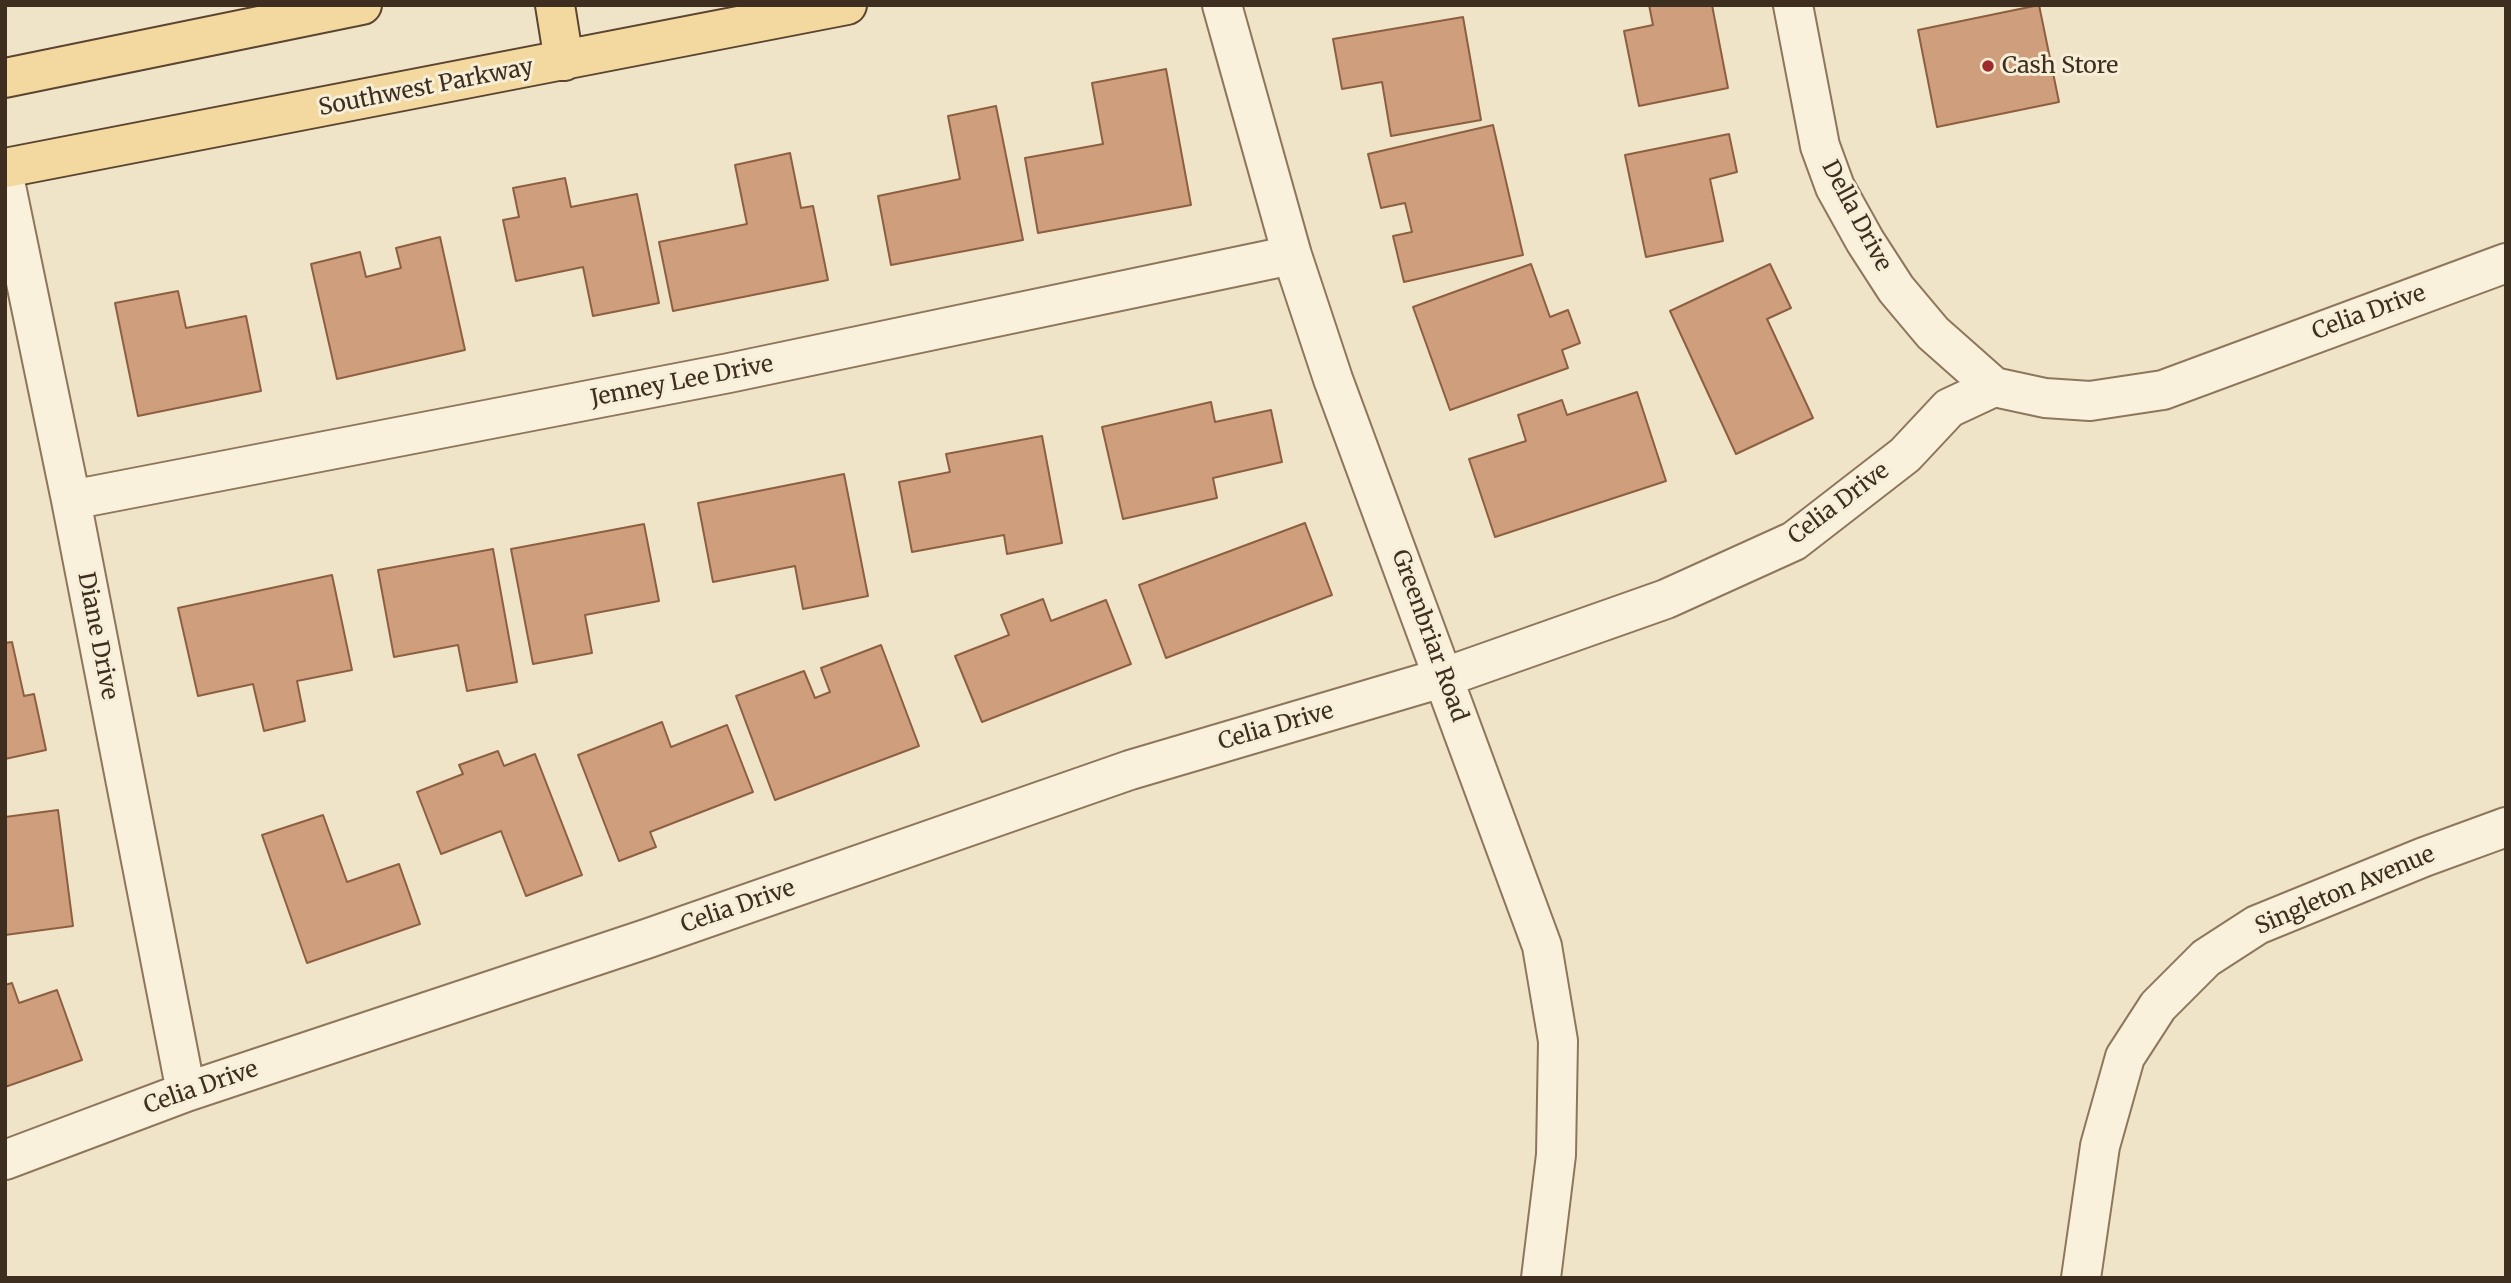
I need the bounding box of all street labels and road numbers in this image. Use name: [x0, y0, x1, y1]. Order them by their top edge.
street label: Southwest Parkway: [316, 54, 536, 122]
street label: Della Drive: [1815, 156, 1897, 276]
street label: Celia Drive: [2308, 280, 2430, 346]
street label: Jenney Lee Drive: [588, 351, 776, 413]
street label: Celia Drive: [1783, 457, 1895, 551]
street label: Greenbriar Road: [1385, 546, 1473, 726]
street label: Diane Drive: [71, 570, 123, 702]
street label: Celia Drive: [1215, 697, 1337, 757]
street label: Singleton Avenue: [2251, 841, 2439, 941]
street label: Celia Drive: [677, 875, 799, 939]
street label: Celia Drive: [140, 1056, 262, 1120]

